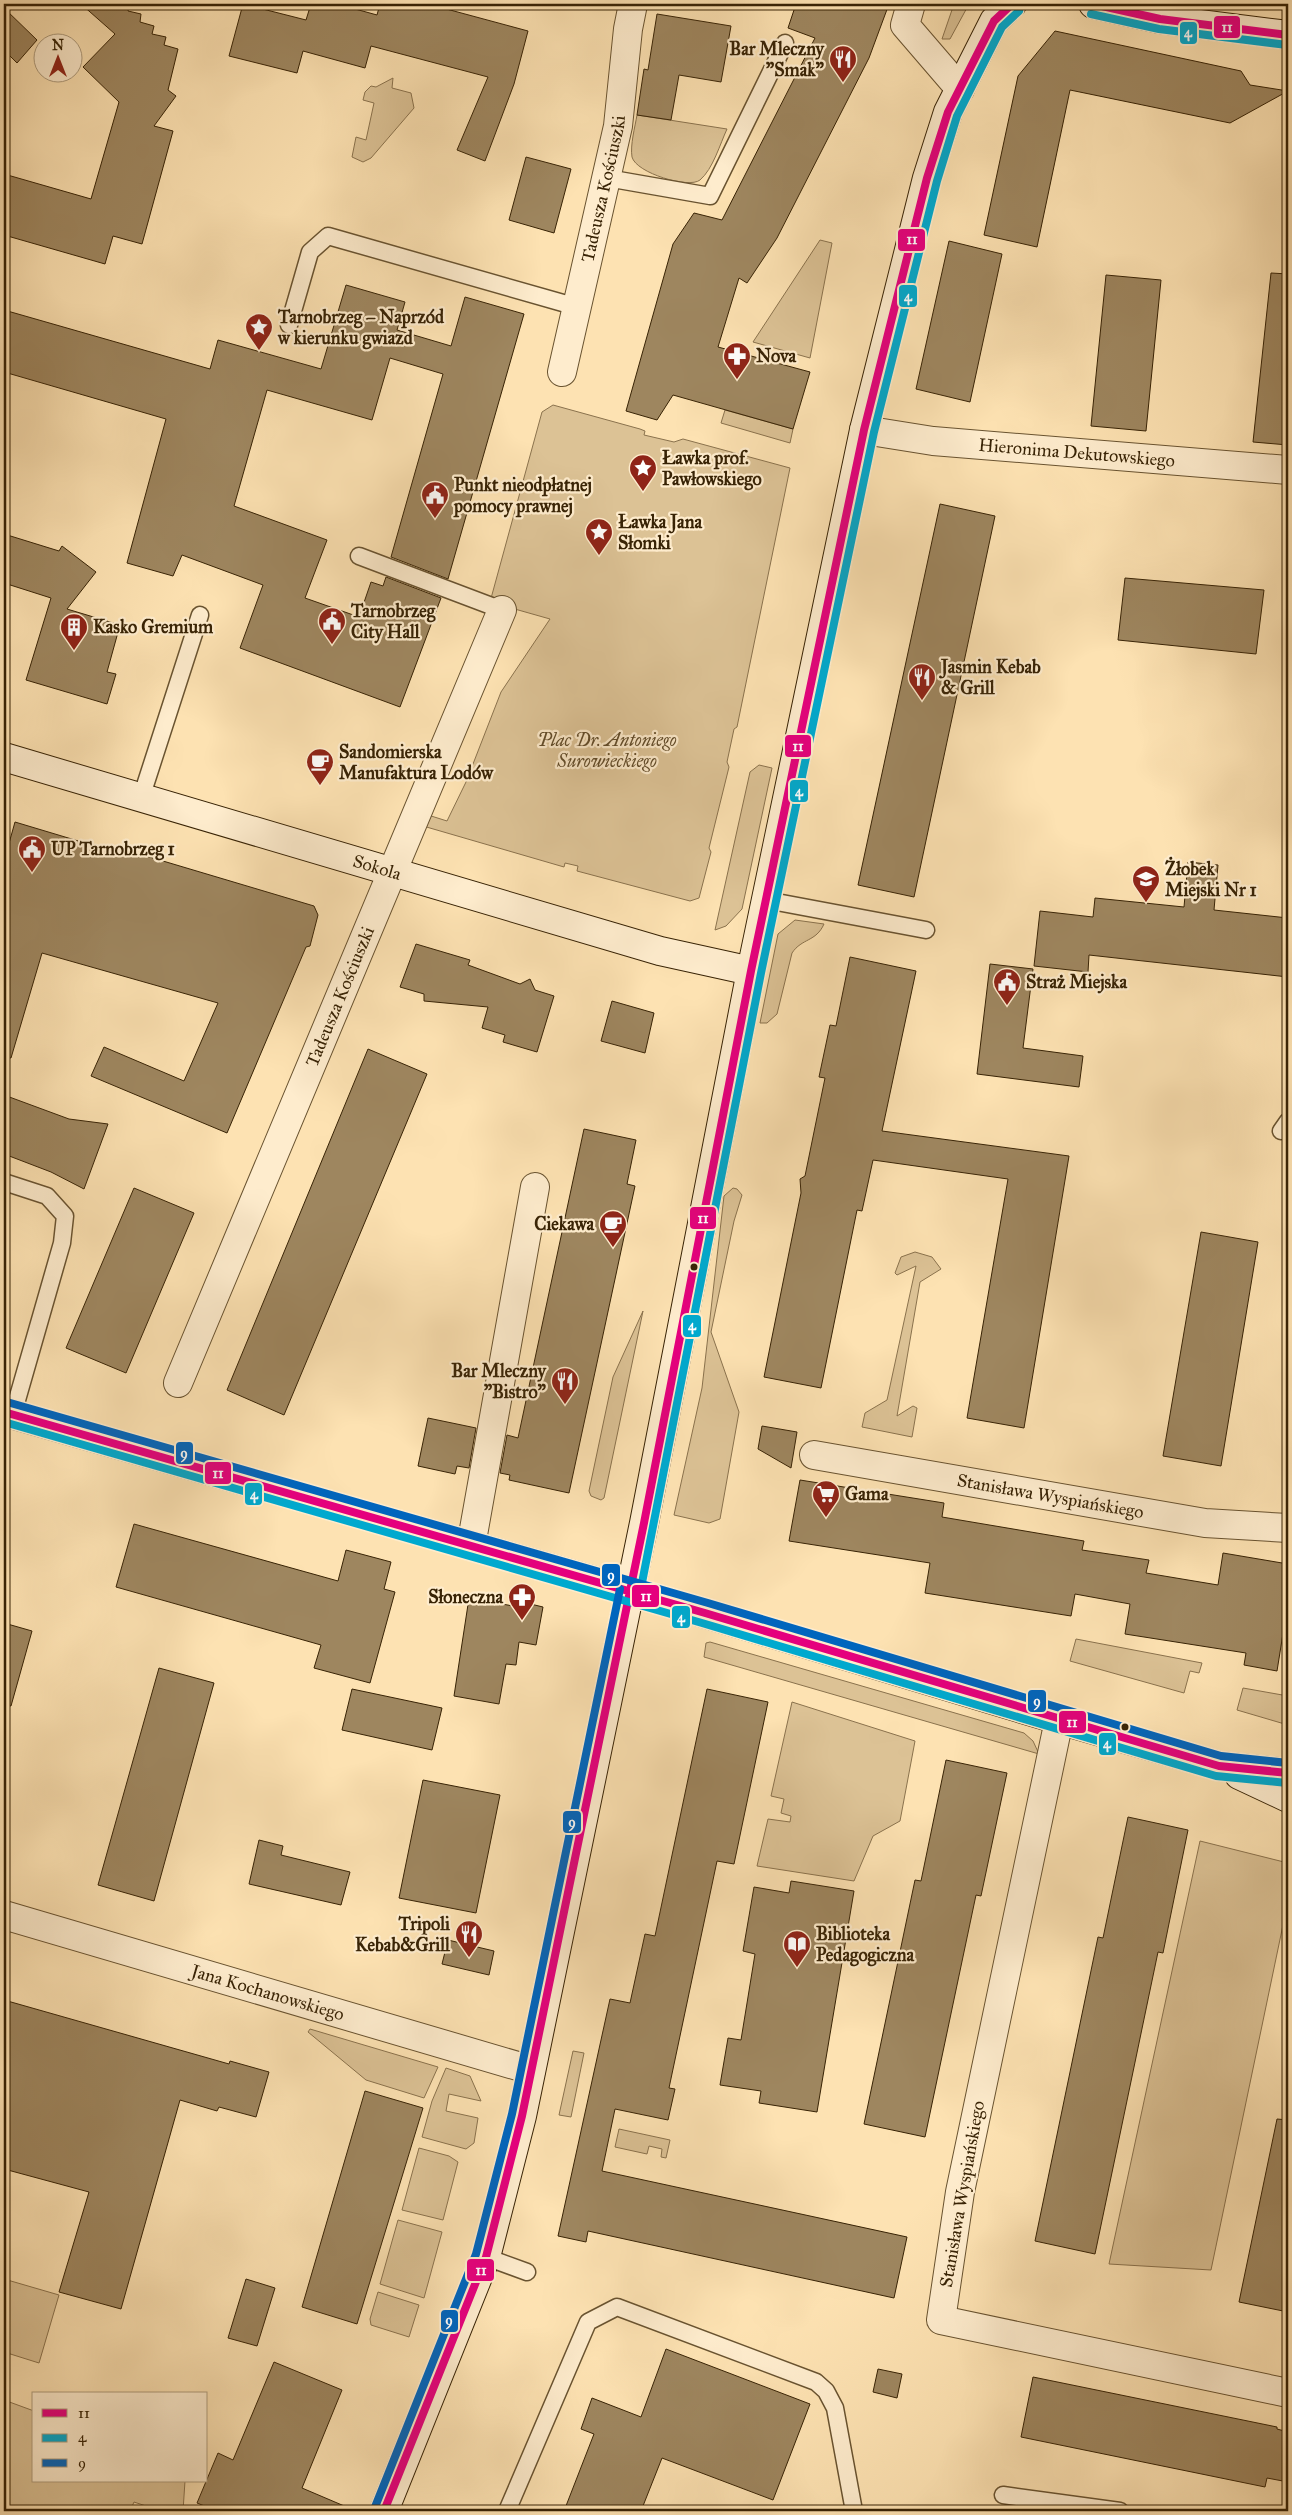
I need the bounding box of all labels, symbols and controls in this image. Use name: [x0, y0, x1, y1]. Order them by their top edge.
line badge: 11: [1213, 15, 1241, 39]
text: 11: [1221, 19, 1233, 36]
line badge: 4: [1179, 21, 1198, 45]
text: 4: [1184, 24, 1193, 42]
north arrow: [32, 32, 82, 82]
text: N: [52, 37, 64, 54]
place label: Bar Mleczny "Smak": [729, 38, 826, 81]
restaurant icon: Bar Mleczny "Smak": [828, 44, 858, 83]
street label: Tadeusza Kościuszki: [576, 114, 630, 264]
line badge: 11: [897, 228, 926, 252]
text: 11: [906, 231, 918, 248]
line badge: 4: [898, 284, 918, 308]
text: 4: [904, 288, 913, 306]
place label: Tarnobrzeg – Naprzód w kierunku gwiazd: [277, 306, 445, 350]
place icon: Tarnobrzeg – Naprzód w kierunku gwiazd: [244, 312, 274, 351]
pharmacy icon: Nova: [722, 341, 752, 380]
place label: Nova: [756, 345, 797, 367]
street label: Hieronima Dekutowskiego: [978, 434, 1176, 472]
place label: Ławka prof. Pawłowskiego: [662, 447, 762, 491]
place icon: Ławka prof. Pawłowskiego: [628, 453, 658, 492]
place label: Punkt nieodpłatnej pomocy prawnej: [453, 474, 592, 518]
public building icon: Punkt nieodpłatnej pomocy prawnej: [420, 480, 450, 519]
place label: Ławka Jana Słomki: [618, 511, 702, 554]
place icon: Ławka Jana Słomki: [584, 517, 614, 556]
place label: Tarnobrzeg City Hall: [350, 600, 436, 644]
public building icon: Tarnobrzeg City Hall: [317, 606, 347, 645]
building icon: Kasko Gremium: [59, 612, 89, 651]
place label: Kasko Gremium: [93, 616, 214, 638]
place label: Jasmin Kebab & Grill: [939, 656, 1041, 699]
restaurant icon: Jasmin Kebab & Grill: [907, 662, 937, 701]
park label: Plac Dr. Antoniego Surowieckiego: [537, 729, 677, 772]
line badge: 11: [784, 734, 812, 758]
text: 11: [792, 738, 804, 755]
place label: Sandomierska Manufaktura Lodów: [339, 741, 494, 784]
cafe icon: Sandomierska Manufaktura Lodów: [305, 747, 335, 786]
line badge: 4: [789, 779, 809, 803]
text: 4: [795, 783, 804, 801]
public building icon: UP Tarnobrzeg 1: [17, 834, 47, 873]
place label: UP Tarnobrzeg 1: [51, 838, 175, 861]
street label: Sokola: [350, 850, 404, 885]
place label: Żłobek Miejski Nr 1: [1165, 856, 1257, 902]
school or university icon: Żłobek Miejski Nr 1: [1131, 864, 1161, 903]
street label: Tadeusza Kościuszki: [301, 923, 379, 1070]
public building icon: Straż Miejska: [992, 967, 1022, 1006]
place label: Straż Miejska: [1026, 971, 1127, 994]
line badge: 11: [689, 1206, 717, 1230]
cafe icon: Ciekawa: [598, 1209, 628, 1248]
text: 11: [697, 1210, 709, 1227]
place label: Ciekawa: [534, 1213, 594, 1235]
unlabelled marker: [689, 1262, 699, 1272]
line badge: 4: [682, 1314, 702, 1338]
text: 4: [688, 1317, 697, 1335]
place label: Bar Mleczny "Bistro": [451, 1360, 548, 1403]
restaurant icon: Bar Mleczny "Bistro": [550, 1366, 580, 1405]
line badge: 9: [175, 1441, 194, 1465]
text: 9: [180, 1445, 188, 1463]
line badge: 11: [204, 1461, 232, 1485]
text: 11: [212, 1465, 224, 1482]
street label: Stanisława Wyspiańskiego: [955, 1469, 1146, 1523]
supermarket icon: Gama: [811, 1479, 841, 1518]
line badge: 4: [244, 1482, 263, 1506]
place label: Gama: [845, 1483, 889, 1505]
text: 4: [250, 1486, 259, 1504]
line badge: 9: [601, 1563, 621, 1587]
text: 9: [607, 1567, 615, 1585]
pharmacy icon: Słoneczna: [507, 1582, 537, 1621]
line badge: 11: [631, 1584, 660, 1608]
place label: Słoneczna: [428, 1586, 503, 1608]
text: 11: [640, 1588, 652, 1605]
line badge: 4: [671, 1605, 691, 1629]
text: 4: [677, 1609, 686, 1627]
line badge: 9: [1027, 1689, 1047, 1713]
text: 9: [1033, 1693, 1041, 1711]
line badge: 11: [1058, 1710, 1087, 1734]
text: 11: [1066, 1714, 1078, 1731]
unlabelled marker: [1120, 1722, 1130, 1732]
line badge: 4: [1098, 1732, 1117, 1756]
text: 4: [1103, 1735, 1112, 1753]
line badge: 9: [562, 1810, 582, 1834]
text: 9: [568, 1814, 576, 1832]
place label: Tripoli Kebab&Grill: [355, 1913, 451, 1956]
restaurant icon: Tripoli Kebab&Grill: [454, 1919, 484, 1958]
place label: Biblioteka Pedagogiczna: [816, 1923, 915, 1967]
library icon: Biblioteka Pedagogiczna: [782, 1929, 812, 1968]
street label: Jana Kochanowskiego: [187, 1959, 347, 2025]
street label: Stanisława Wyspiańskiego: [935, 2099, 990, 2289]
line badge: 11: [466, 2258, 495, 2282]
text: 11: [475, 2262, 487, 2279]
line badge: 9: [440, 2309, 459, 2333]
text: 9: [445, 2312, 453, 2330]
legend: [32, 2392, 208, 2482]
text: 11: [78, 2404, 90, 2422]
text: 4: [78, 2428, 87, 2446]
text: 9: [78, 2454, 86, 2472]

